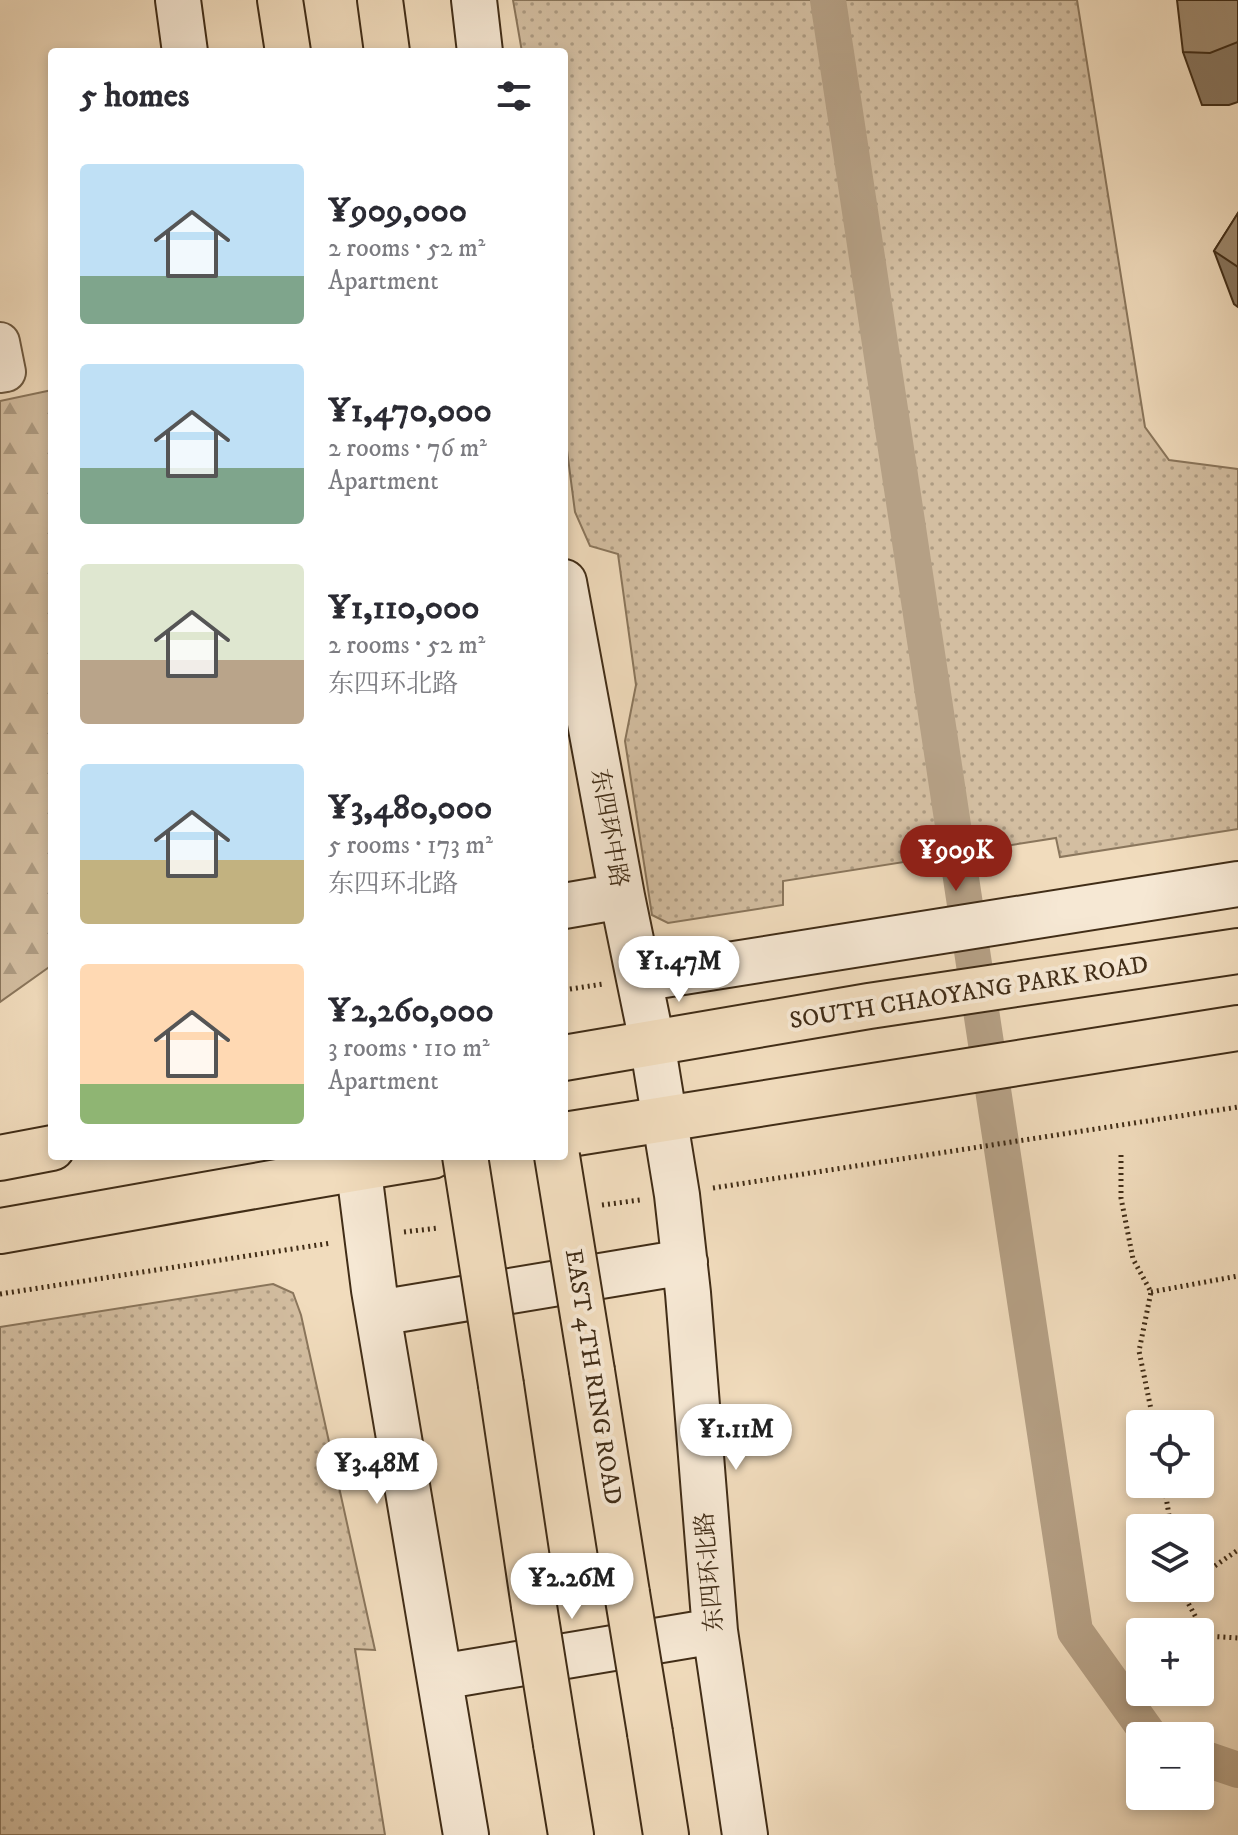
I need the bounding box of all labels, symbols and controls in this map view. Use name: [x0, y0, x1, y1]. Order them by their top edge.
icon: filters: [492, 74, 536, 118]
text: 5 homes: [80, 75, 189, 117]
text: ¥909,000: [328, 190, 467, 232]
icon: home: [144, 196, 240, 292]
text: 2 rooms · 52 m²: [328, 232, 485, 265]
text: Apartment: [328, 265, 439, 298]
text: ¥1,470,000: [328, 390, 492, 432]
icon: home: [144, 396, 240, 492]
text: 2 rooms · 76 m²: [328, 432, 487, 465]
text: Apartment: [328, 465, 439, 498]
text: ¥1,110,000: [328, 587, 480, 629]
icon: home: [144, 596, 240, 692]
text: 2 rooms · 52 m²: [328, 629, 485, 662]
text: 东四环北路: [328, 668, 458, 701]
street label: 东四环中路: [584, 766, 634, 890]
text: ¥3,480,000: [328, 787, 492, 829]
icon: home: [144, 796, 240, 892]
pin: ¥909K: [900, 825, 1012, 893]
text: 5 rooms · 173 m²: [328, 829, 493, 862]
text: ¥909K: [918, 834, 994, 867]
text: 东四环北路: [328, 868, 458, 901]
pin: ¥1.47M: [614, 936, 744, 1004]
text: ¥1.47M: [637, 945, 722, 978]
street label: SOUTH CHAOYANG PARK ROAD: [788, 950, 1150, 1036]
text: ¥2,260,000: [328, 990, 494, 1032]
icon: home: [144, 996, 240, 1092]
text: 3 rooms · 110 m²: [328, 1032, 490, 1065]
text: Apartment: [328, 1065, 439, 1098]
street label: EAST 4TH RING ROAD: [558, 1247, 628, 1507]
pin: ¥1.11M: [671, 1404, 801, 1472]
map controls: [1126, 1410, 1214, 1810]
button: locate: [1126, 1410, 1214, 1498]
text: ¥1.11M: [698, 1413, 774, 1446]
pin: ¥3.48M: [312, 1438, 442, 1506]
text: ¥3.48M: [334, 1447, 420, 1480]
street label: 东四环北路: [690, 1511, 730, 1633]
button: layers: [1126, 1514, 1214, 1602]
pin: ¥2.26M: [507, 1553, 637, 1621]
text: ¥2.26M: [529, 1562, 615, 1595]
button: +: [1126, 1618, 1214, 1706]
button: −: [1126, 1722, 1214, 1810]

